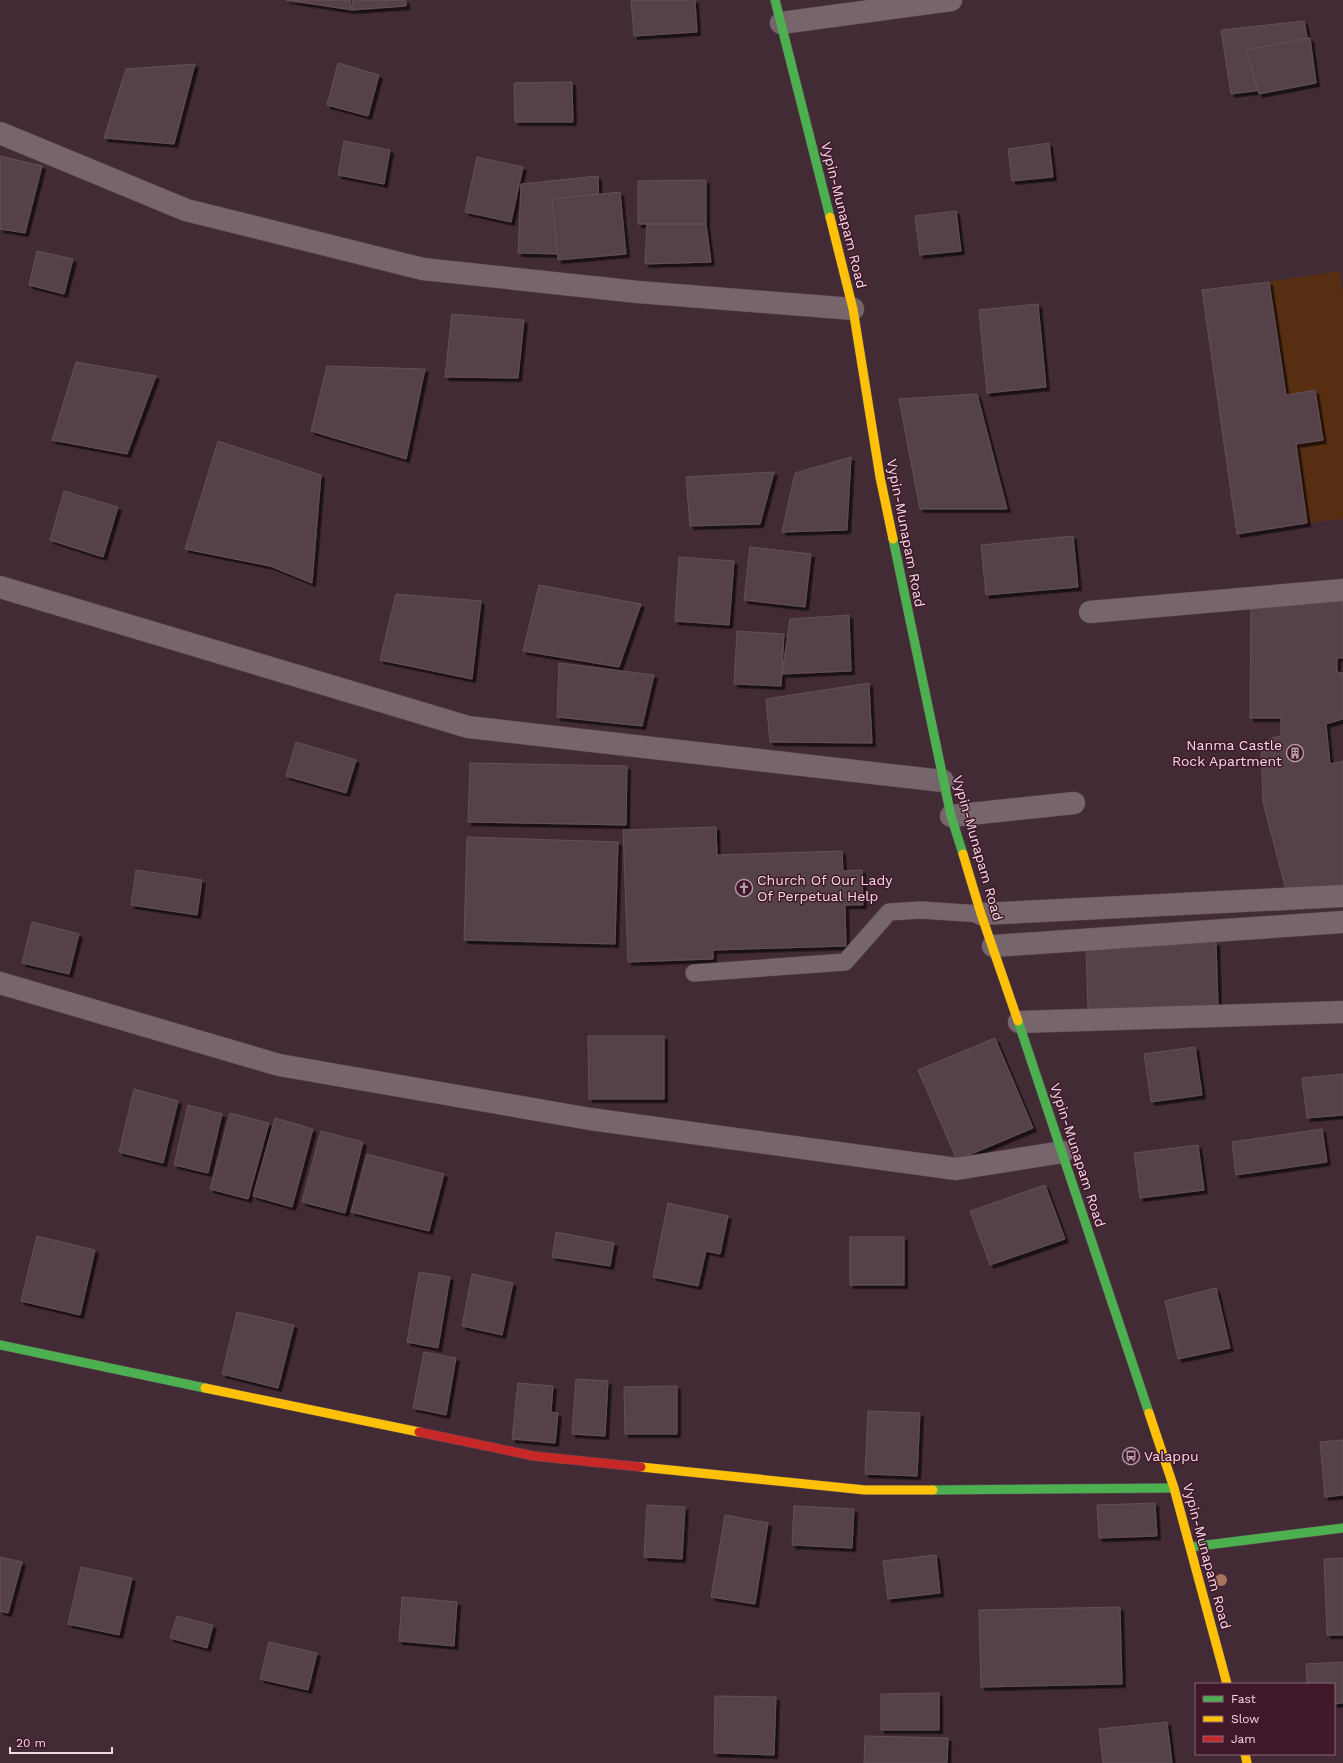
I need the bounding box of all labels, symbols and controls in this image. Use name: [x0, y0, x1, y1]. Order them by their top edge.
street label: Vypin-Munapam Road: [818, 140, 870, 290]
street label: Vypin-Munapam Road: [884, 458, 928, 608]
place label: Nanma Castle Rock Apartment: [1172, 737, 1282, 769]
building icon: Nanma Castle Rock Apartment: [1285, 743, 1305, 763]
street label: Vypin-Munapam Road: [950, 773, 1006, 923]
place label: Church Of Our Lady Of Perpetual Help: [757, 872, 893, 904]
church icon: Church Of Our Lady Of Perpetual Help: [734, 878, 754, 898]
street label: Vypin-Munapam Road: [1047, 1081, 1109, 1229]
bus stop icon: Valappu: [1121, 1446, 1141, 1466]
place label: Valappu: [1144, 1448, 1199, 1464]
street label: Vypin-Munapam Road: [1180, 1481, 1234, 1631]
legend: [1195, 1683, 1335, 1755]
text: Fast: [1231, 1692, 1256, 1706]
text: Slow: [1231, 1712, 1259, 1726]
scale bar: [10, 1729, 112, 1755]
text: Jam: [1231, 1732, 1256, 1746]
text: 20 m: [16, 1736, 46, 1750]

